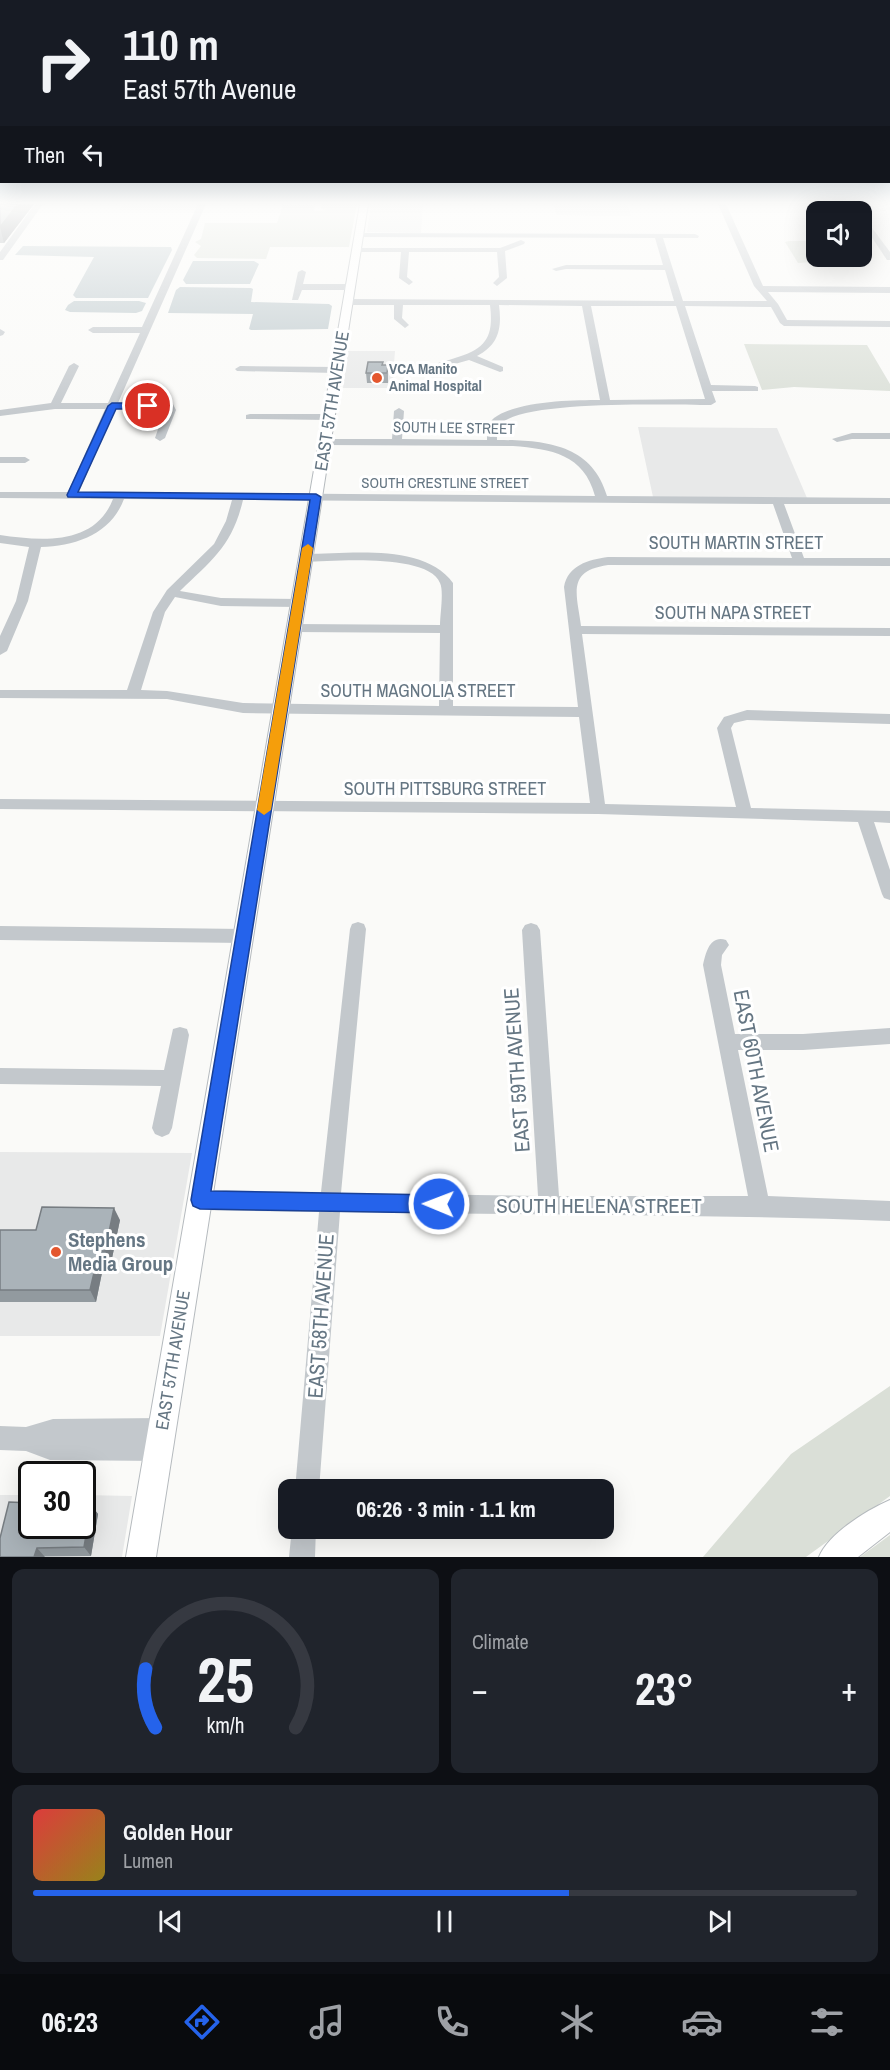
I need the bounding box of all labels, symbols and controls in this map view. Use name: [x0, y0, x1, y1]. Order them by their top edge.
text: 110 m: [123, 17, 219, 73]
icon: right: [24, 24, 102, 102]
text: East 57th Avenue: [123, 71, 296, 107]
icon: left: [77, 138, 110, 171]
text: Then: [24, 140, 65, 170]
map controls: [806, 201, 872, 267]
button: sound: [806, 201, 872, 267]
street label: EAST 57TH AVENUE: [308, 329, 355, 473]
place label: VCA Manito Animal Hospital: [389, 358, 482, 396]
marker: VCA Manito Animal Hospital: [370, 371, 384, 385]
pin: [122, 380, 173, 431]
icon: arrive: [131, 389, 164, 422]
street label: SOUTH LEE STREET: [393, 416, 515, 439]
street label: SOUTH CRESTLINE STREET: [361, 472, 529, 493]
street label: SOUTH MARTIN STREET: [649, 530, 823, 555]
street label: SOUTH NAPA STREET: [655, 600, 811, 625]
street label: SOUTH MAGNOLIA STREET: [320, 678, 516, 703]
street label: SOUTH PITTSBURG STREET: [344, 776, 546, 801]
street label: EAST 59TH AVENUE: [496, 987, 537, 1153]
street label: EAST 60TH AVENUE: [727, 987, 786, 1155]
position arrow: [407, 1172, 471, 1236]
street label: SOUTH HELENA STREET: [496, 1191, 702, 1220]
place label: Stephens Media Group: [68, 1225, 173, 1278]
street label: EAST 58TH AVENUE: [300, 1233, 341, 1399]
marker: Stephens Media Group: [49, 1245, 63, 1259]
street label: EAST 57TH AVENUE: [149, 1288, 196, 1432]
speed limit sign: 30: [18, 1461, 96, 1539]
text: 06:26 · 3 min · 1.1 km: [356, 1494, 536, 1524]
text: Climate: [472, 1628, 529, 1655]
text: 25: [197, 1637, 254, 1721]
text: 23°: [635, 1658, 694, 1719]
text: −: [472, 1667, 488, 1711]
text: +: [841, 1667, 857, 1711]
text: km/h: [206, 1711, 245, 1740]
text: Golden Hour: [123, 1817, 232, 1847]
text: Lumen: [123, 1847, 173, 1874]
icon: previous: [154, 1905, 187, 1938]
icon: pause: [428, 1905, 461, 1938]
icon: next: [703, 1905, 736, 1938]
icon: directions: [181, 2001, 223, 2043]
icon: music: [306, 2001, 348, 2043]
icon: phone: [431, 2001, 473, 2043]
icon: climate: [556, 2001, 598, 2043]
icon: car: [681, 2001, 723, 2043]
icon: filters: [806, 2001, 848, 2043]
text: 06:23: [42, 2004, 98, 2040]

